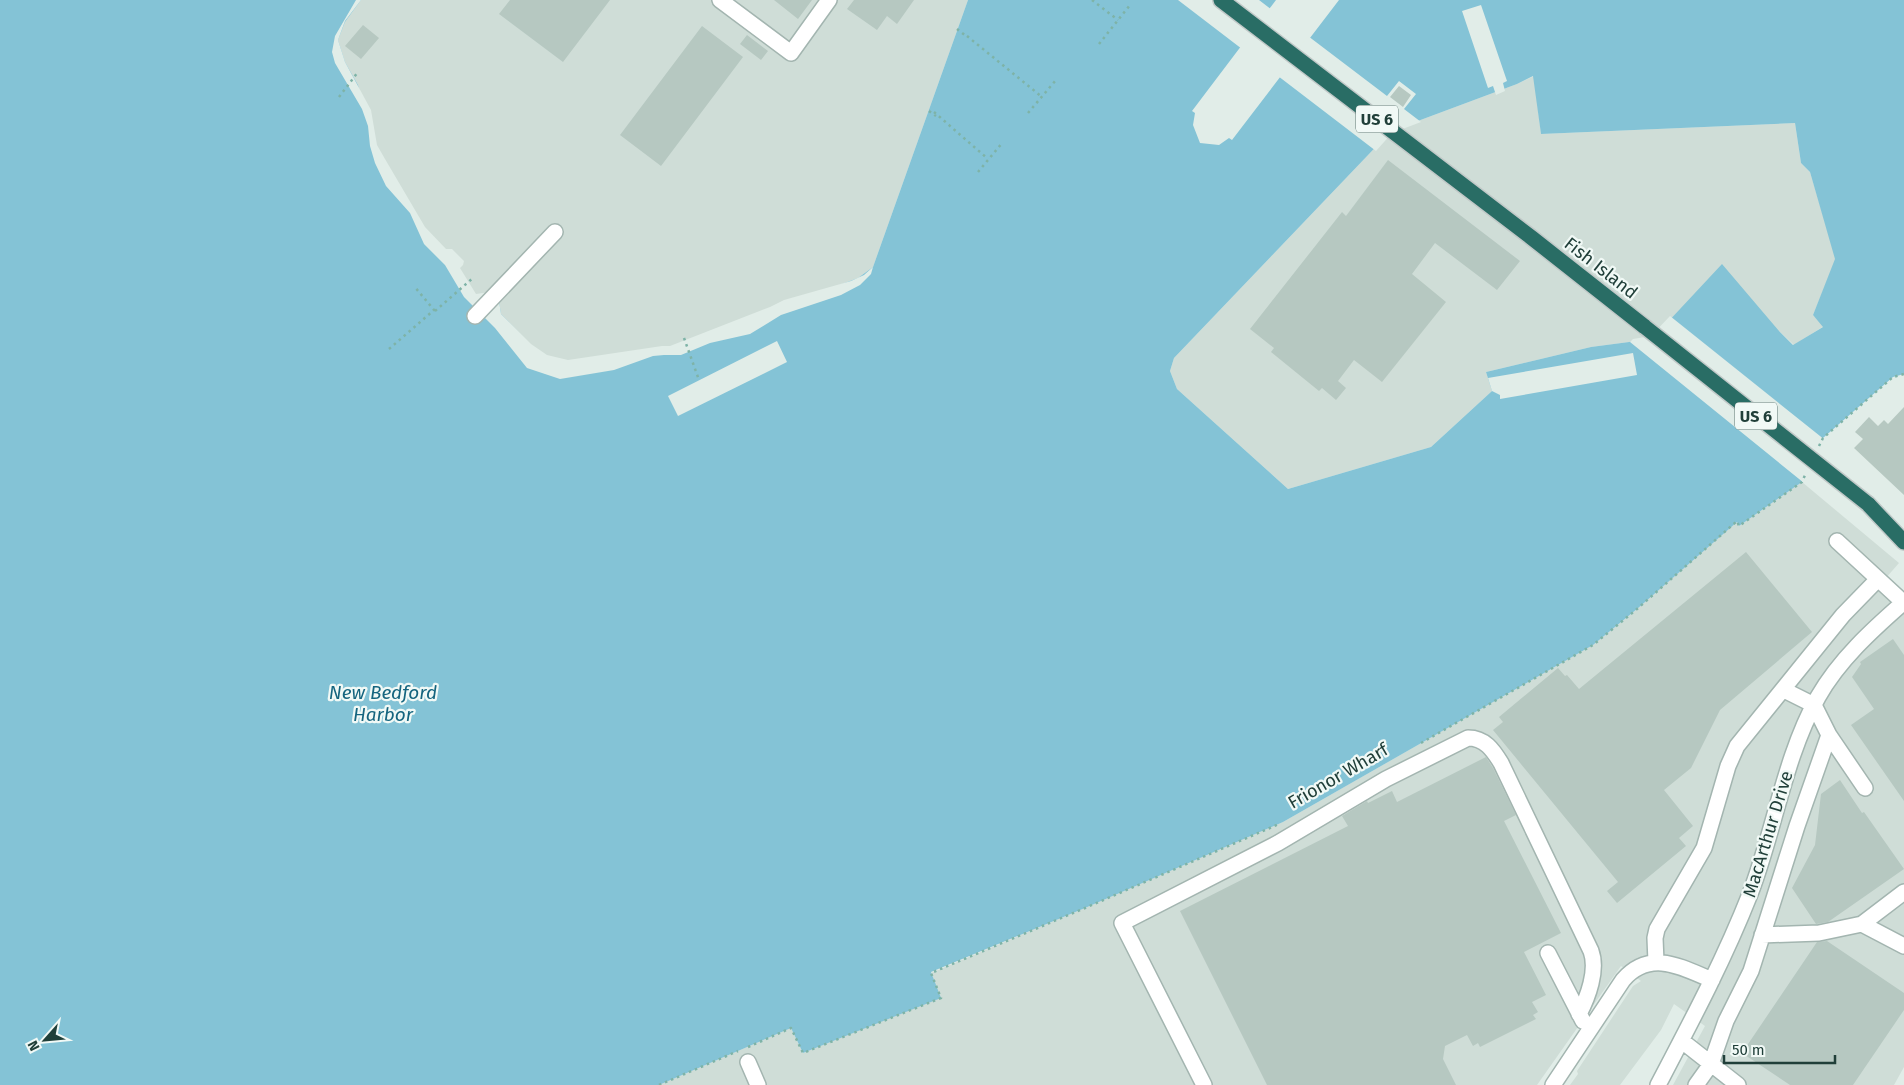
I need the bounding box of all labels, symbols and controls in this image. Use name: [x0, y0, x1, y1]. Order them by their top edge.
road number: US 6: [1356, 106, 1398, 132]
street label: Fish Island: [1560, 233, 1642, 303]
road number: US 6: [1735, 402, 1777, 430]
water label: New Bedford Harbor: [329, 681, 437, 726]
street label: Frionor Wharf: [1284, 738, 1394, 813]
street label: MacArthur Drive: [1738, 768, 1798, 900]
north arrow: [20, 1015, 70, 1065]
scale bar: [1724, 1032, 1835, 1064]
text: N: [24, 1038, 44, 1054]
text: 50 m: [1732, 1041, 1765, 1059]

